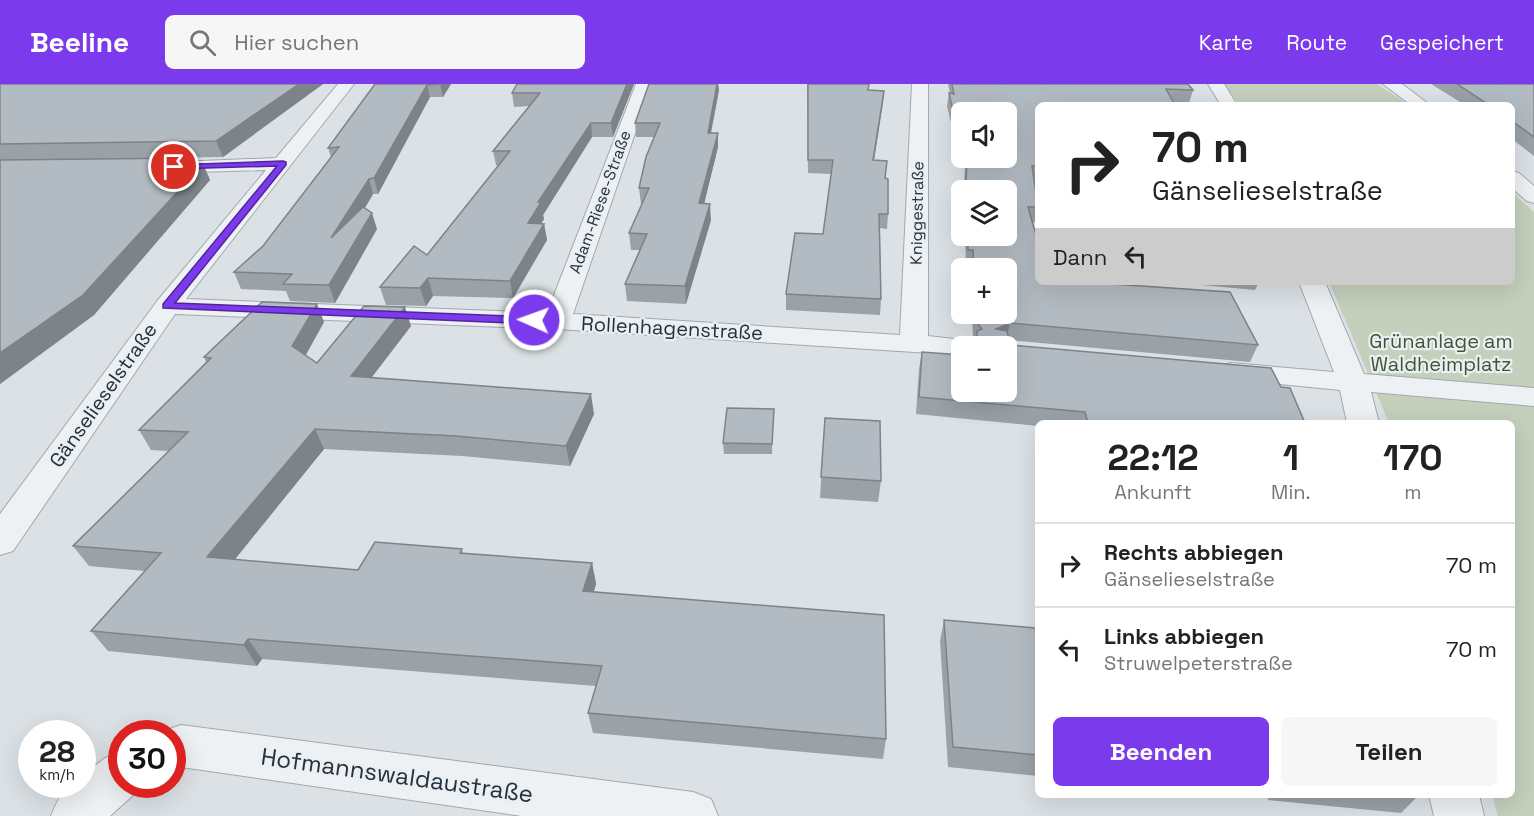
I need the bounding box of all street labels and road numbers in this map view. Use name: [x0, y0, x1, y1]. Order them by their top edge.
street label: Adam-Riese-Straße: [564, 127, 636, 277]
street label: Kniggestraße: [906, 161, 928, 265]
street label: Rollenhagenstraße: [580, 310, 764, 346]
street label: Gänselieselstraße: [43, 318, 163, 472]
street label: Hofmannswaldaustraße: [259, 741, 535, 809]

